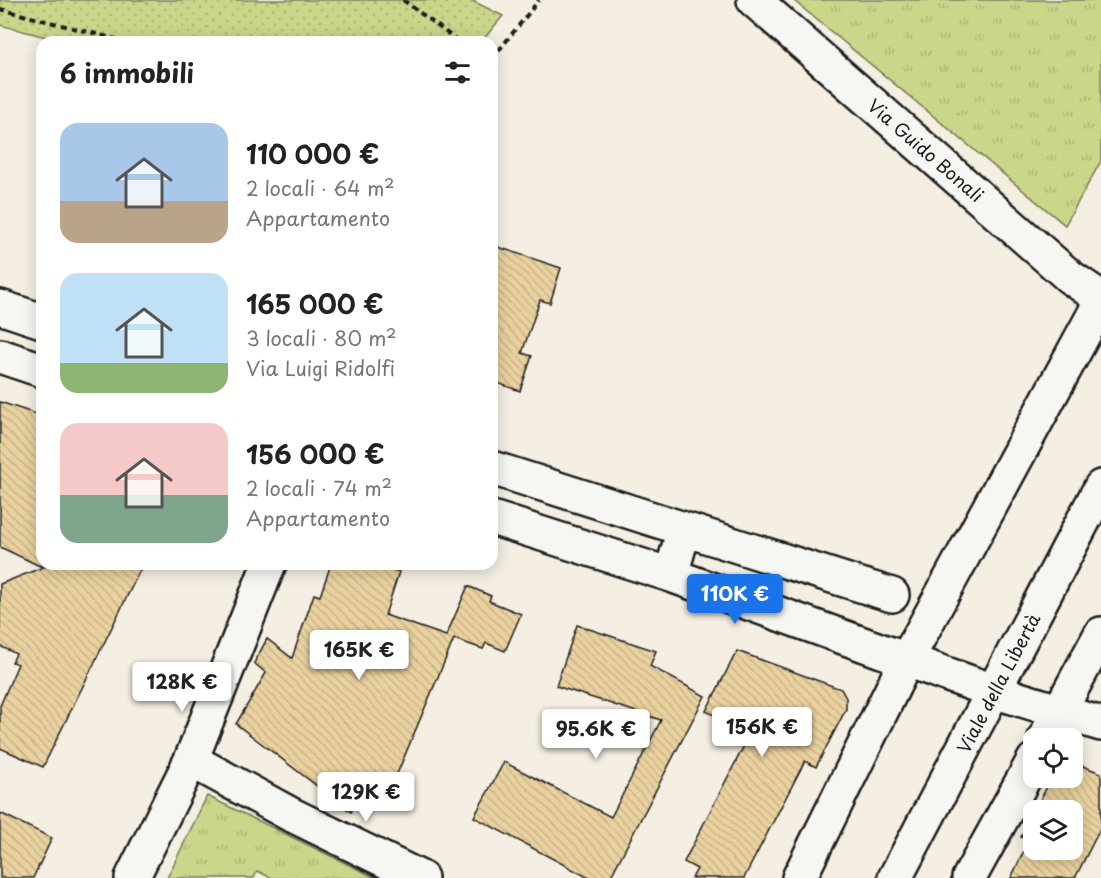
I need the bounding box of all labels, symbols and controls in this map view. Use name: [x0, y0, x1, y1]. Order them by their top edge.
text: 6 immobili: [60, 53, 194, 92]
icon: filters: [441, 56, 474, 89]
street label: Via Guido Bonali: [862, 92, 990, 208]
text: 110 000 €: [246, 134, 379, 173]
icon: home: [108, 147, 180, 219]
text: 2 locali · 64 m²: [246, 173, 395, 203]
text: Appartamento: [246, 203, 390, 233]
text: 165 000 €: [246, 284, 384, 323]
icon: home: [108, 297, 180, 369]
text: 3 locali · 80 m²: [246, 323, 397, 353]
text: Via Luigi Ridolfi: [246, 353, 395, 383]
text: 156 000 €: [246, 434, 384, 473]
icon: home: [108, 447, 180, 519]
text: 2 locali · 74 m²: [246, 473, 392, 503]
text: Appartamento: [246, 503, 390, 533]
pin: 110K €: [686, 574, 784, 625]
text: 110K €: [701, 578, 769, 608]
street label: Viale della Libertà: [950, 607, 1047, 758]
pin: 165K €: [310, 630, 408, 681]
text: 165K €: [324, 634, 394, 664]
pin: 128K €: [133, 662, 231, 713]
text: 128K €: [146, 666, 218, 696]
pin: 156K €: [713, 707, 811, 758]
pin: 95.6K €: [541, 709, 651, 760]
text: 156K €: [726, 711, 798, 741]
text: 95.6K €: [556, 713, 636, 743]
map controls: [1023, 728, 1083, 860]
button: locate: [1023, 728, 1083, 788]
pin: 129K €: [317, 772, 415, 823]
text: 129K €: [331, 776, 401, 806]
button: layers: [1023, 800, 1083, 860]

